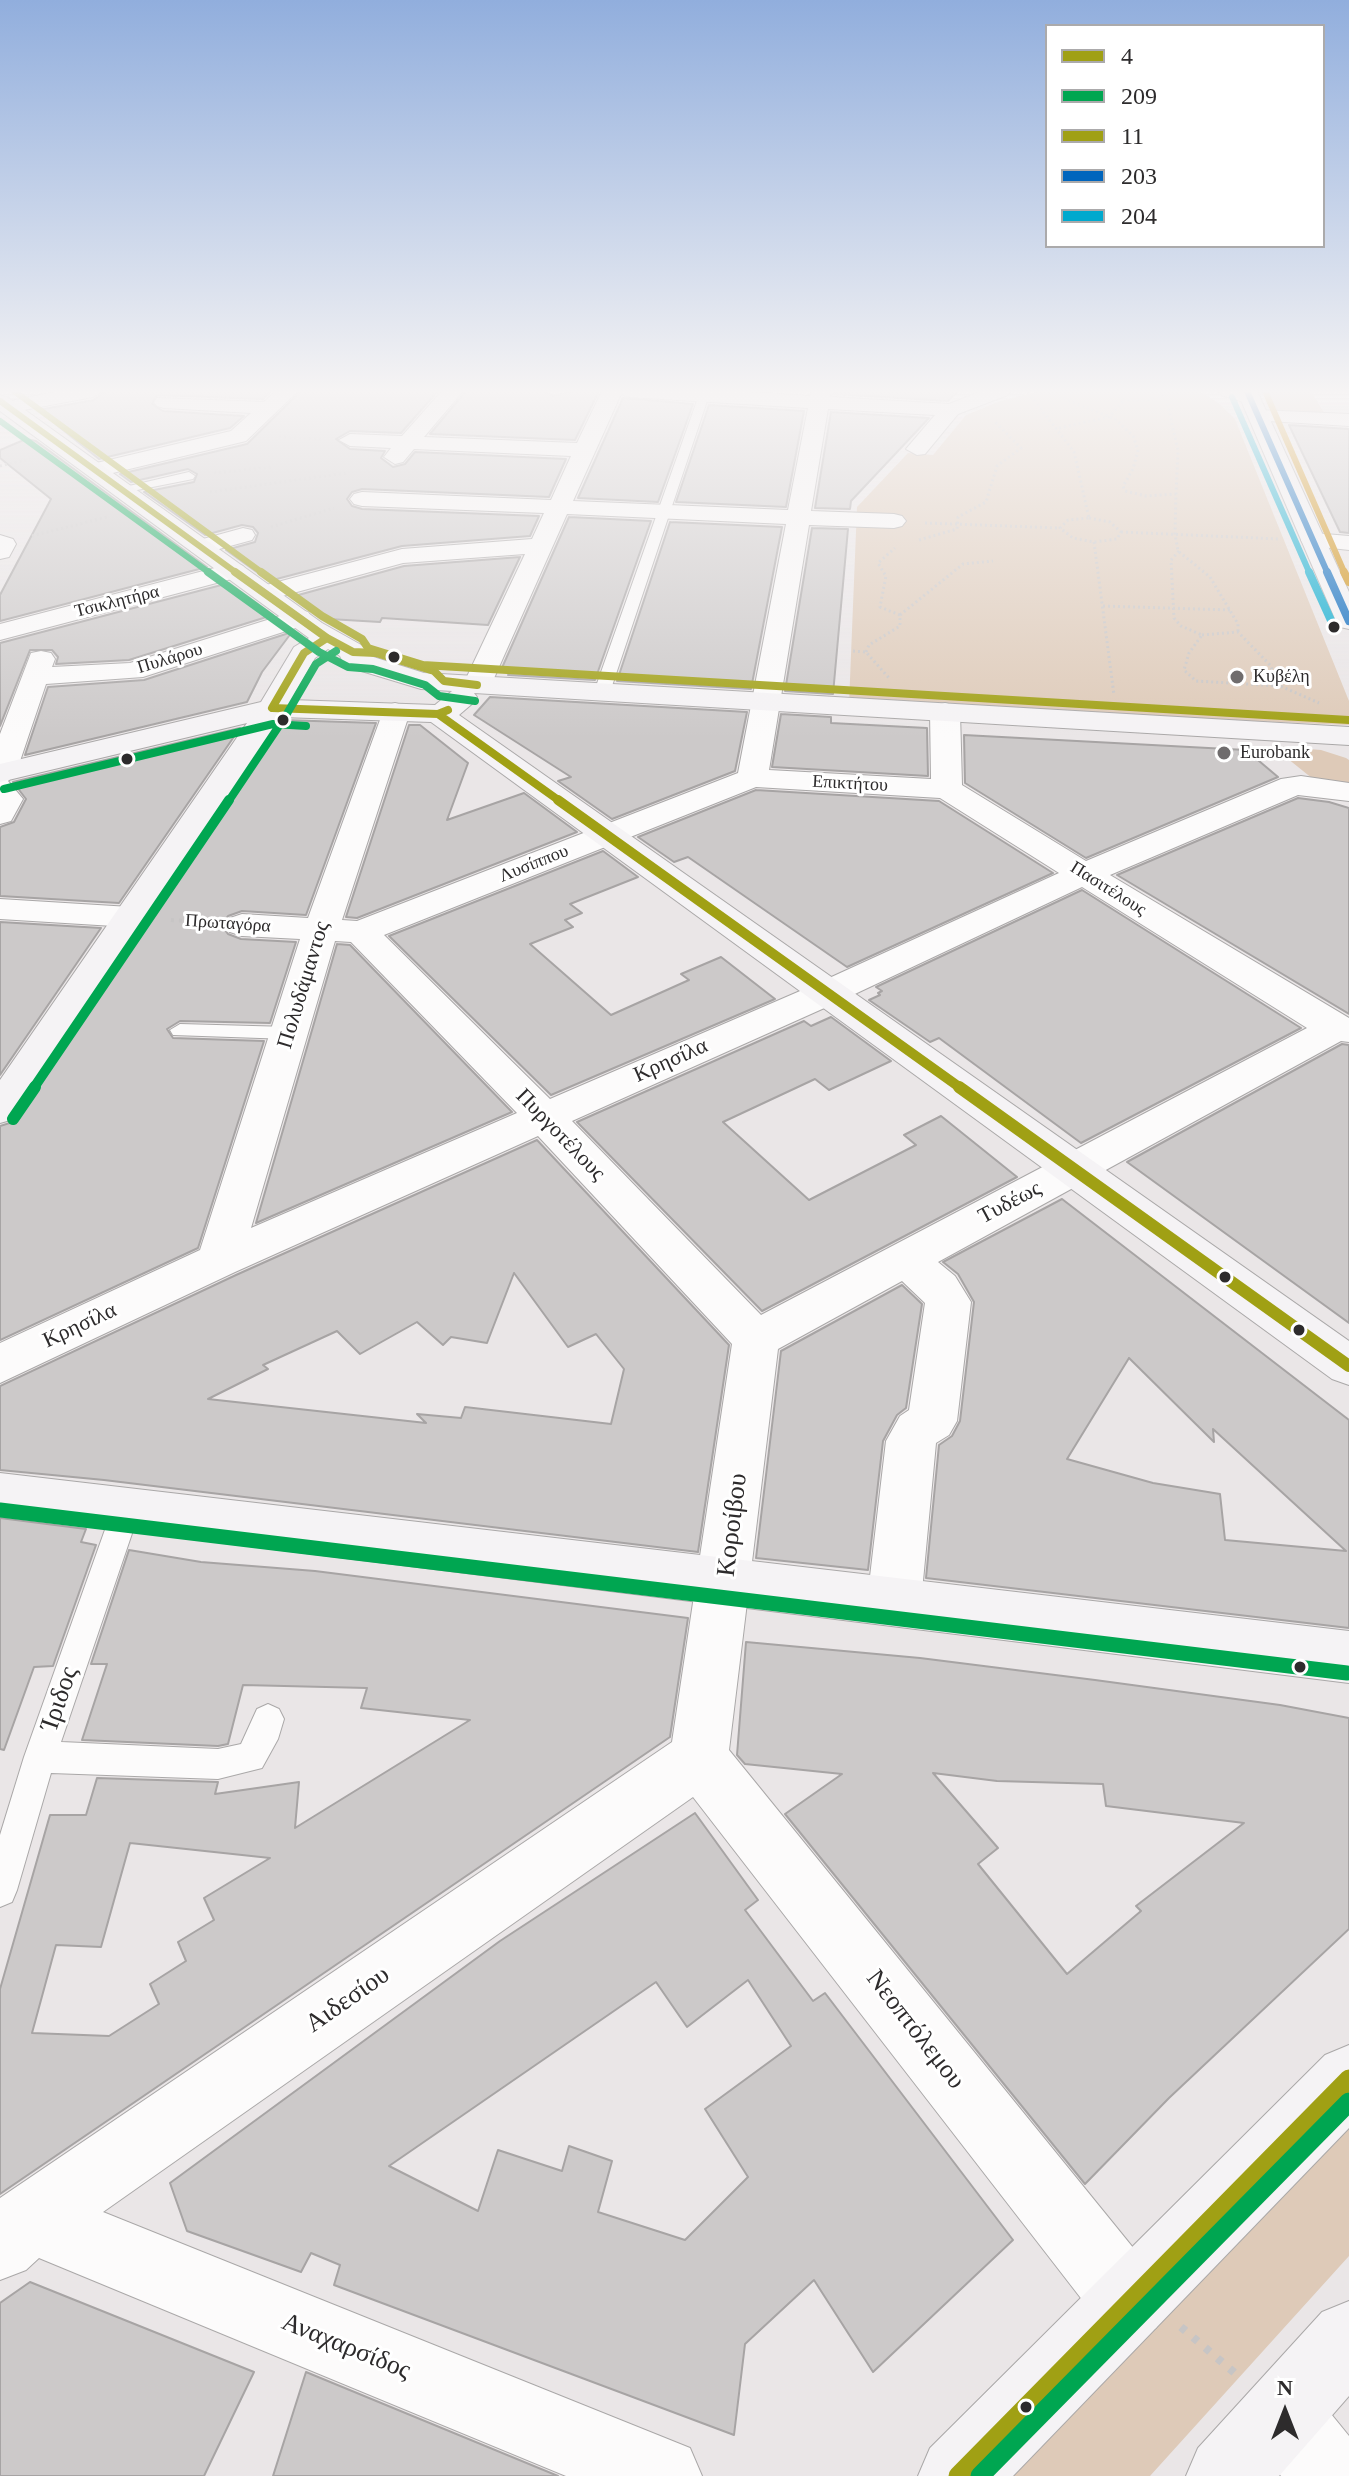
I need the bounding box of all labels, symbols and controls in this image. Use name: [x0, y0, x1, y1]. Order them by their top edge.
legend: [1045, 24, 1325, 248]
text: 4: [1121, 43, 1133, 69]
text: 209: [1121, 83, 1157, 109]
text: 11: [1121, 123, 1144, 149]
text: 203: [1121, 163, 1157, 189]
text: 204: [1121, 203, 1157, 229]
street label: Τσικλητήρα: [72, 581, 162, 623]
unlabelled marker: [1326, 619, 1342, 635]
street label: Πυλάρου: [135, 639, 205, 679]
unlabelled marker: [386, 649, 402, 665]
place label: Κυβέλη: [1253, 666, 1310, 688]
marker: Κυβέλη: [1228, 668, 1246, 686]
unlabelled marker: [275, 712, 291, 728]
place label: Eurobank: [1240, 742, 1310, 764]
marker: Eurobank: [1215, 744, 1233, 762]
unlabelled marker: [119, 751, 135, 767]
street label: Επικτήτου: [812, 771, 888, 797]
street label: Λυσίππου: [496, 840, 572, 888]
street label: Πασιτέλους: [1066, 857, 1150, 921]
street label: Πρωταγόρα: [184, 910, 272, 938]
street label: Πολυδάμαντος: [272, 918, 336, 1052]
street label: Κρησίλα: [630, 1033, 712, 1089]
street label: Πυργοτέλους: [510, 1083, 610, 1187]
street label: Τυδέως: [974, 1176, 1046, 1230]
unlabelled marker: [1217, 1269, 1233, 1285]
street label: Κρησίλα: [39, 1297, 121, 1355]
unlabelled marker: [1291, 1322, 1307, 1338]
street label: Κοροίβου: [711, 1472, 755, 1578]
unlabelled marker: [1292, 1659, 1308, 1675]
street label: Ίριδος: [34, 1663, 86, 1735]
street label: Αιδεσίου: [300, 1960, 396, 2040]
street label: Νεοπτόλεμου: [859, 1964, 971, 2096]
street label: Αναχαρσίδος: [277, 2307, 415, 2387]
north arrow: [1245, 2372, 1325, 2452]
text: N: [1277, 2375, 1293, 2400]
unlabelled marker: [1018, 2399, 1034, 2415]

